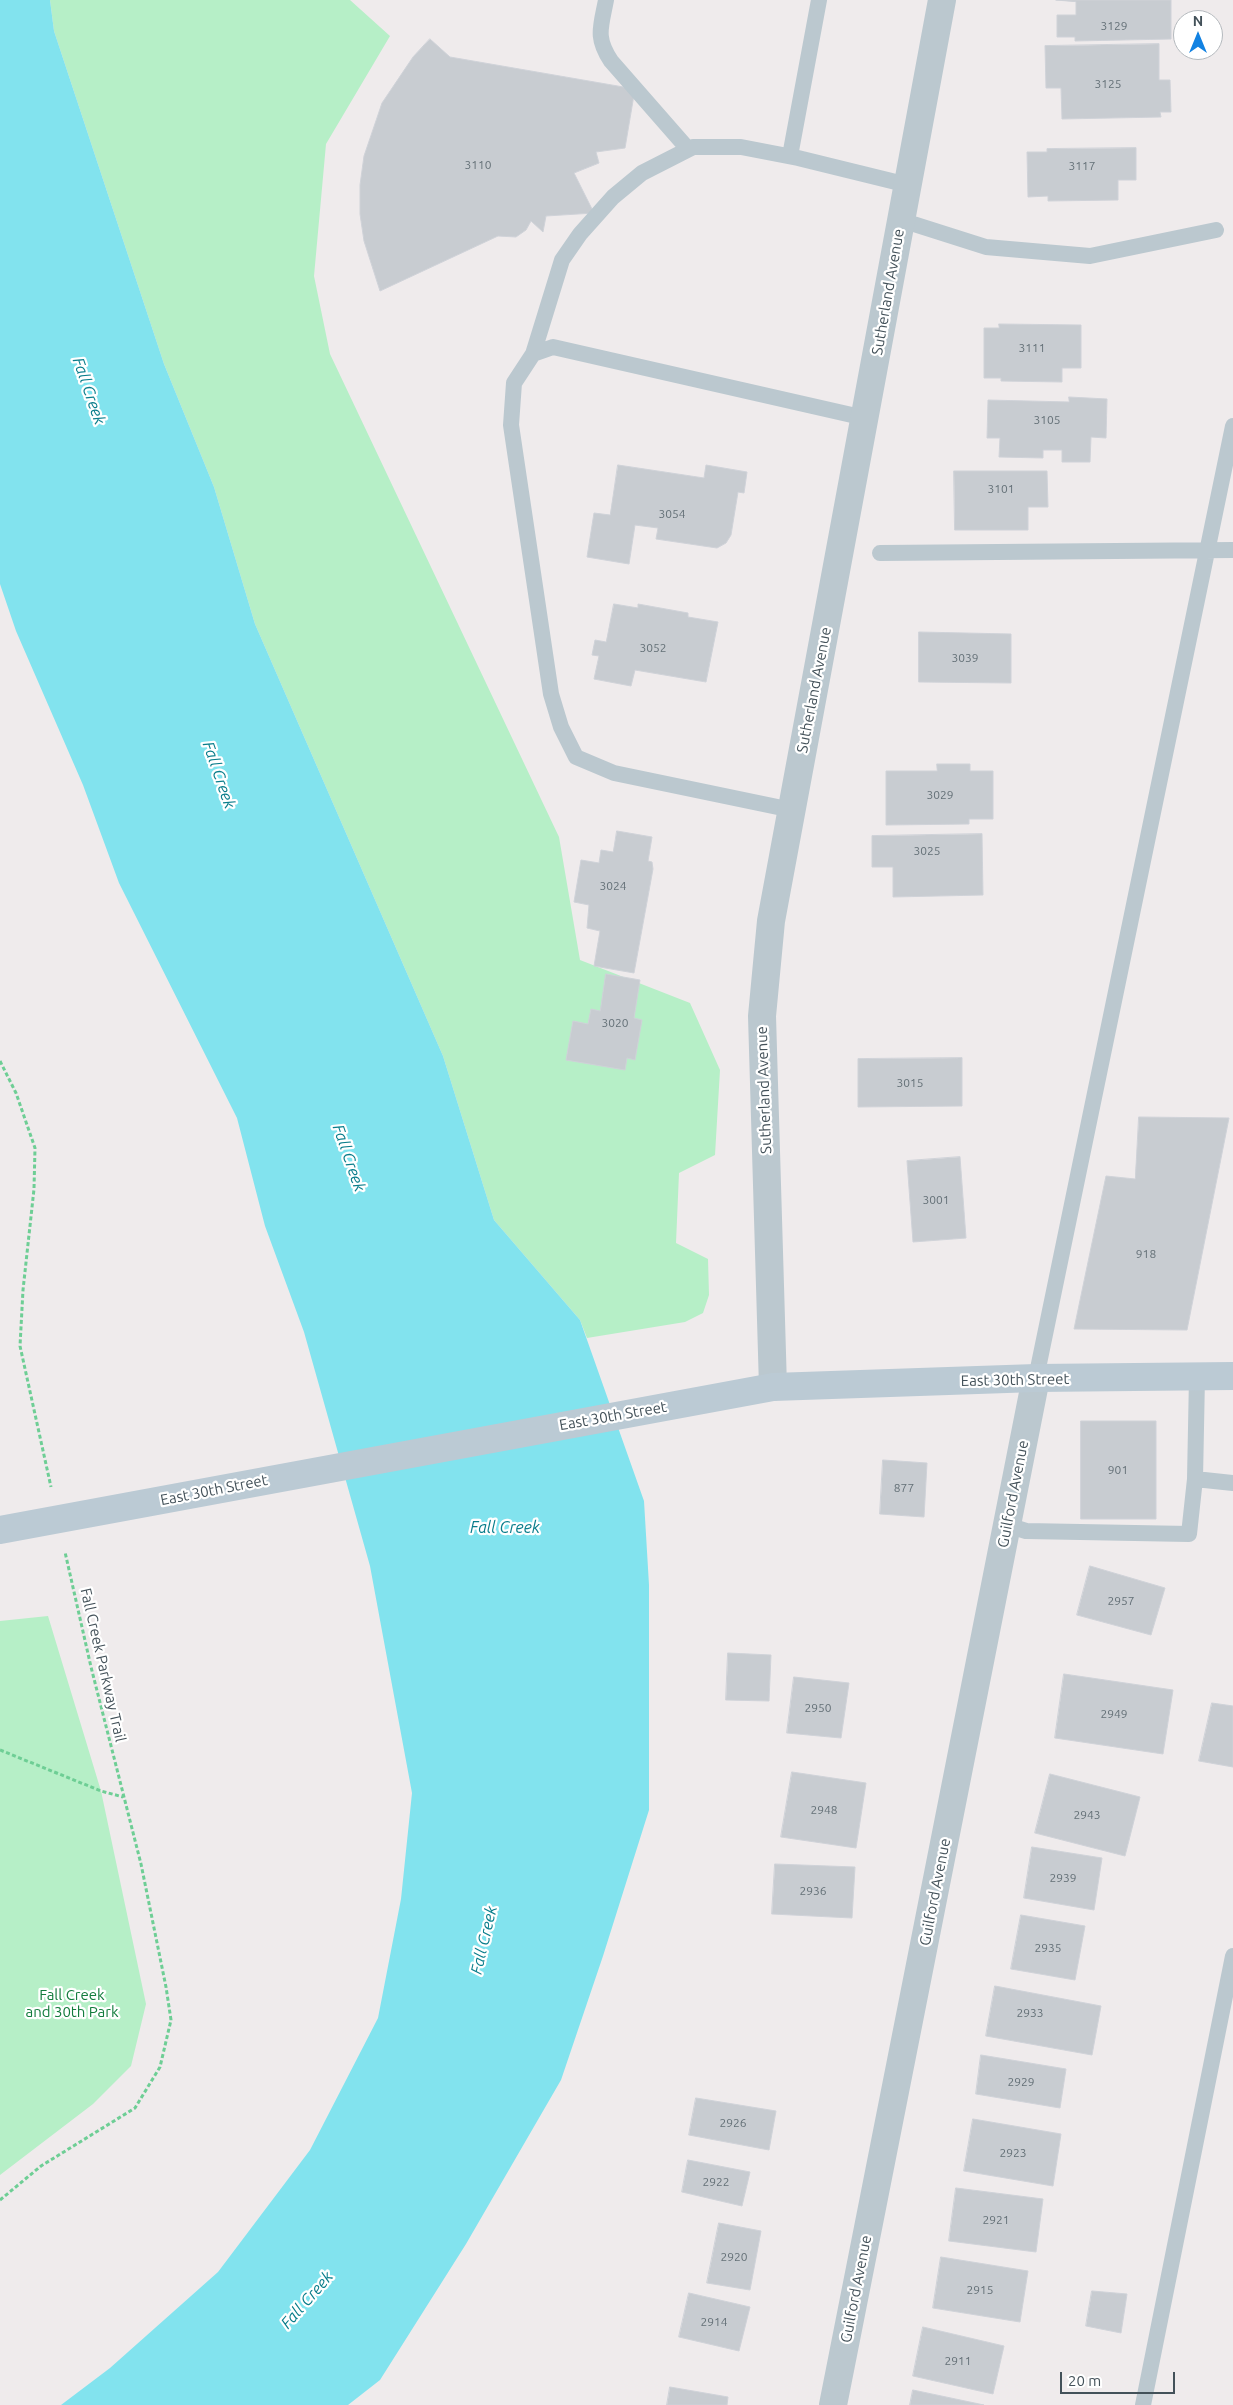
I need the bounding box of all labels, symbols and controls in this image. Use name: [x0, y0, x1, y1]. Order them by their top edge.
north arrow: [1173, 10, 1223, 60]
text: N: [1193, 13, 1203, 29]
house number: 3129: [1100, 19, 1128, 33]
house number: 3125: [1094, 77, 1122, 91]
house number: 3110: [464, 158, 492, 172]
house number: 3117: [1068, 159, 1096, 173]
street label: Sutherland Avenue: [868, 227, 908, 357]
house number: 3111: [1018, 341, 1046, 355]
water label: Fall Creek: [69, 355, 109, 427]
house number: 3105: [1033, 413, 1061, 427]
house number: 3101: [987, 482, 1015, 496]
house number: 3054: [658, 507, 686, 521]
street label: Sutherland Avenue: [793, 626, 835, 754]
house number: 3052: [639, 641, 667, 655]
house number: 3039: [951, 651, 979, 665]
water label: Fall Creek: [199, 739, 239, 811]
house number: 3029: [926, 788, 954, 802]
house number: 3025: [913, 844, 941, 858]
house number: 3024: [599, 879, 627, 893]
house number: 3020: [601, 1016, 629, 1030]
street label: Sutherland Avenue: [753, 1026, 775, 1154]
house number: 3015: [896, 1076, 924, 1090]
water label: Fall Creek: [329, 1122, 369, 1194]
house number: 3001: [922, 1193, 950, 1207]
house number: 918: [1136, 1247, 1156, 1261]
street label: East 30th Street: [961, 1370, 1069, 1390]
street label: East 30th Street: [558, 1398, 668, 1434]
street label: Guilford Avenue: [994, 1439, 1032, 1549]
house number: 901: [1108, 1463, 1128, 1477]
street label: East 30th Street: [159, 1471, 269, 1509]
house number: 877: [894, 1481, 914, 1495]
water label: Fall Creek: [470, 1518, 540, 1538]
street label: Fall Creek Parkway Trail: [77, 1586, 129, 1744]
house number: 2957: [1107, 1594, 1135, 1608]
house number: 2950: [804, 1701, 832, 1715]
house number: 2949: [1100, 1707, 1128, 1721]
house number: 2948: [810, 1803, 838, 1817]
house number: 2943: [1073, 1808, 1101, 1822]
street label: Guilford Avenue: [916, 1837, 954, 1947]
house number: 2939: [1049, 1871, 1077, 1885]
house number: 2936: [799, 1884, 827, 1898]
water label: Fall Creek: [467, 1904, 501, 1976]
house number: 2935: [1034, 1941, 1062, 1955]
park label: Fall Creek and 30th Park: [25, 1986, 119, 2021]
house number: 2933: [1016, 2006, 1044, 2020]
house number: 2929: [1007, 2075, 1035, 2089]
house number: 2926: [719, 2116, 747, 2130]
house number: 2923: [999, 2146, 1027, 2160]
house number: 2922: [702, 2175, 730, 2189]
house number: 2921: [982, 2213, 1010, 2227]
street label: Guilford Avenue: [837, 2234, 875, 2344]
house number: 2920: [720, 2250, 748, 2264]
water label: Fall Creek: [277, 2267, 337, 2333]
house number: 2915: [966, 2283, 994, 2297]
house number: 2914: [700, 2315, 728, 2329]
house number: 2911: [944, 2354, 972, 2368]
scale bar: [1063, 2362, 1178, 2394]
text: 20 m: [1068, 2372, 1101, 2389]

